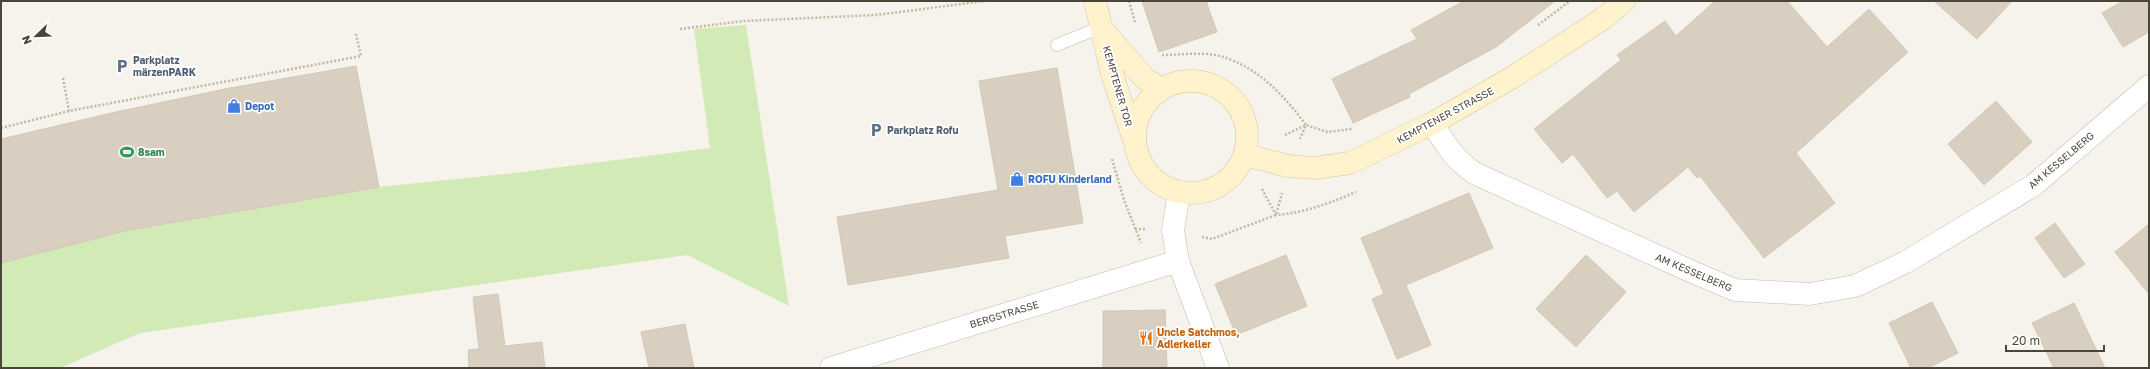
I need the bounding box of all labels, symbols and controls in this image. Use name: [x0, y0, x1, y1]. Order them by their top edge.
north arrow: [16, 16, 56, 56]
text: N: [19, 34, 34, 46]
street label: KEMPTENER TOR: [1101, 44, 1135, 128]
place label: Parkplatz märzenPARK: [133, 54, 197, 78]
parking icon: Parkplatz märzenPARK: [114, 58, 130, 74]
street label: KEMPTENER STRASSE: [1394, 84, 1496, 146]
shop icon: Depot: [226, 98, 242, 114]
place label: Depot: [245, 100, 274, 112]
parking icon: Parkplatz Rofu: [868, 122, 884, 138]
place label: Parkplatz Rofu: [887, 124, 958, 136]
street label: AM KESSELBERG: [2026, 129, 2096, 191]
sports icon: 8sam: [119, 144, 135, 160]
place label: 8sam: [138, 146, 165, 158]
shop icon: ROFU Kinderland: [1009, 171, 1025, 187]
place label: ROFU Kinderland: [1028, 173, 1112, 185]
street label: AM KESSELBERG: [1654, 250, 1734, 294]
street label: BERGSTRASSE: [968, 298, 1040, 330]
place label: Uncle Satchmos, Adlerkeller: [1157, 326, 1240, 350]
scale bar: [2006, 327, 2104, 353]
restaurant icon: Uncle Satchmos, Adlerkeller: [1138, 330, 1154, 346]
text: 20 m: [2012, 333, 2040, 348]

